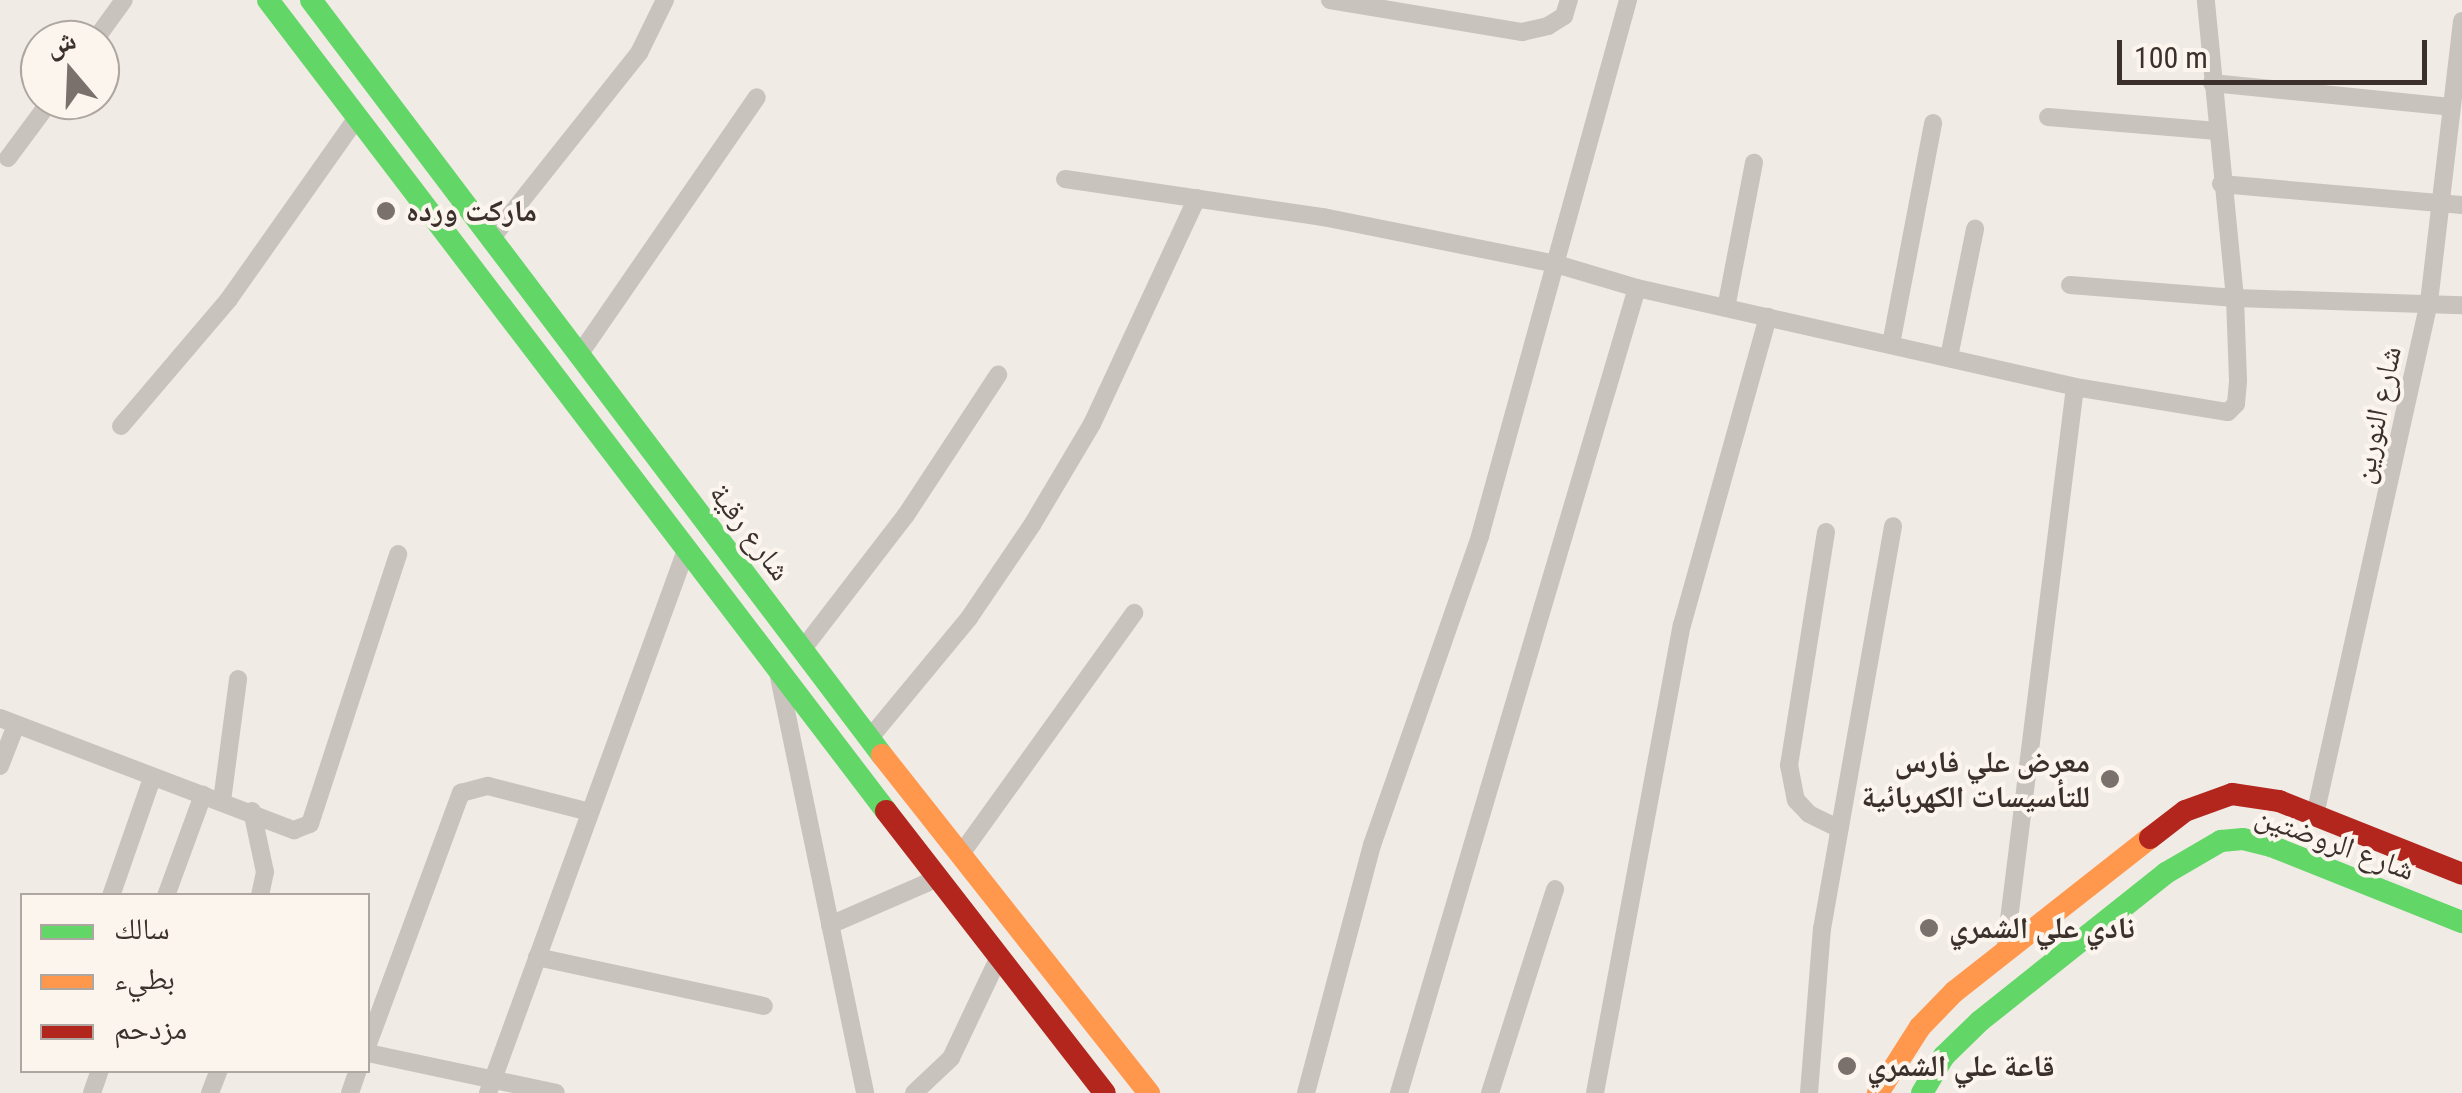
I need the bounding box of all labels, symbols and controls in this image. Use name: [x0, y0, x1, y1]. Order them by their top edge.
north arrow: [20, 20, 120, 120]
scale bar: [2122, 20, 2432, 82]
text: ش: [41, 23, 80, 63]
text: 100 m: [2134, 40, 2208, 75]
place label: ماركت ورده: [406, 193, 537, 229]
marker: ماركت ورده: [375, 200, 397, 222]
street label: شارع النورين: [2345, 343, 2409, 487]
street label: شارع رقية: [702, 476, 798, 588]
place label: معرض علي فارس للتأسيسات الكهربائية: [1862, 744, 2090, 814]
marker: معرض علي فارس للتأسيسات الكهربائية: [2099, 768, 2121, 790]
street label: شارع الروضتين: [2251, 798, 2419, 888]
legend: [20, 893, 370, 1073]
place label: نادي علي الشمري: [1949, 910, 2135, 946]
text: سالك: [114, 911, 170, 946]
marker: نادي علي الشمري: [1918, 917, 1940, 939]
text: بطيء: [114, 961, 175, 996]
text: مزدحم: [114, 1011, 187, 1046]
place label: قاعة علي الشمري: [1867, 1048, 2055, 1084]
marker: قاعة علي الشمري: [1836, 1055, 1858, 1077]

